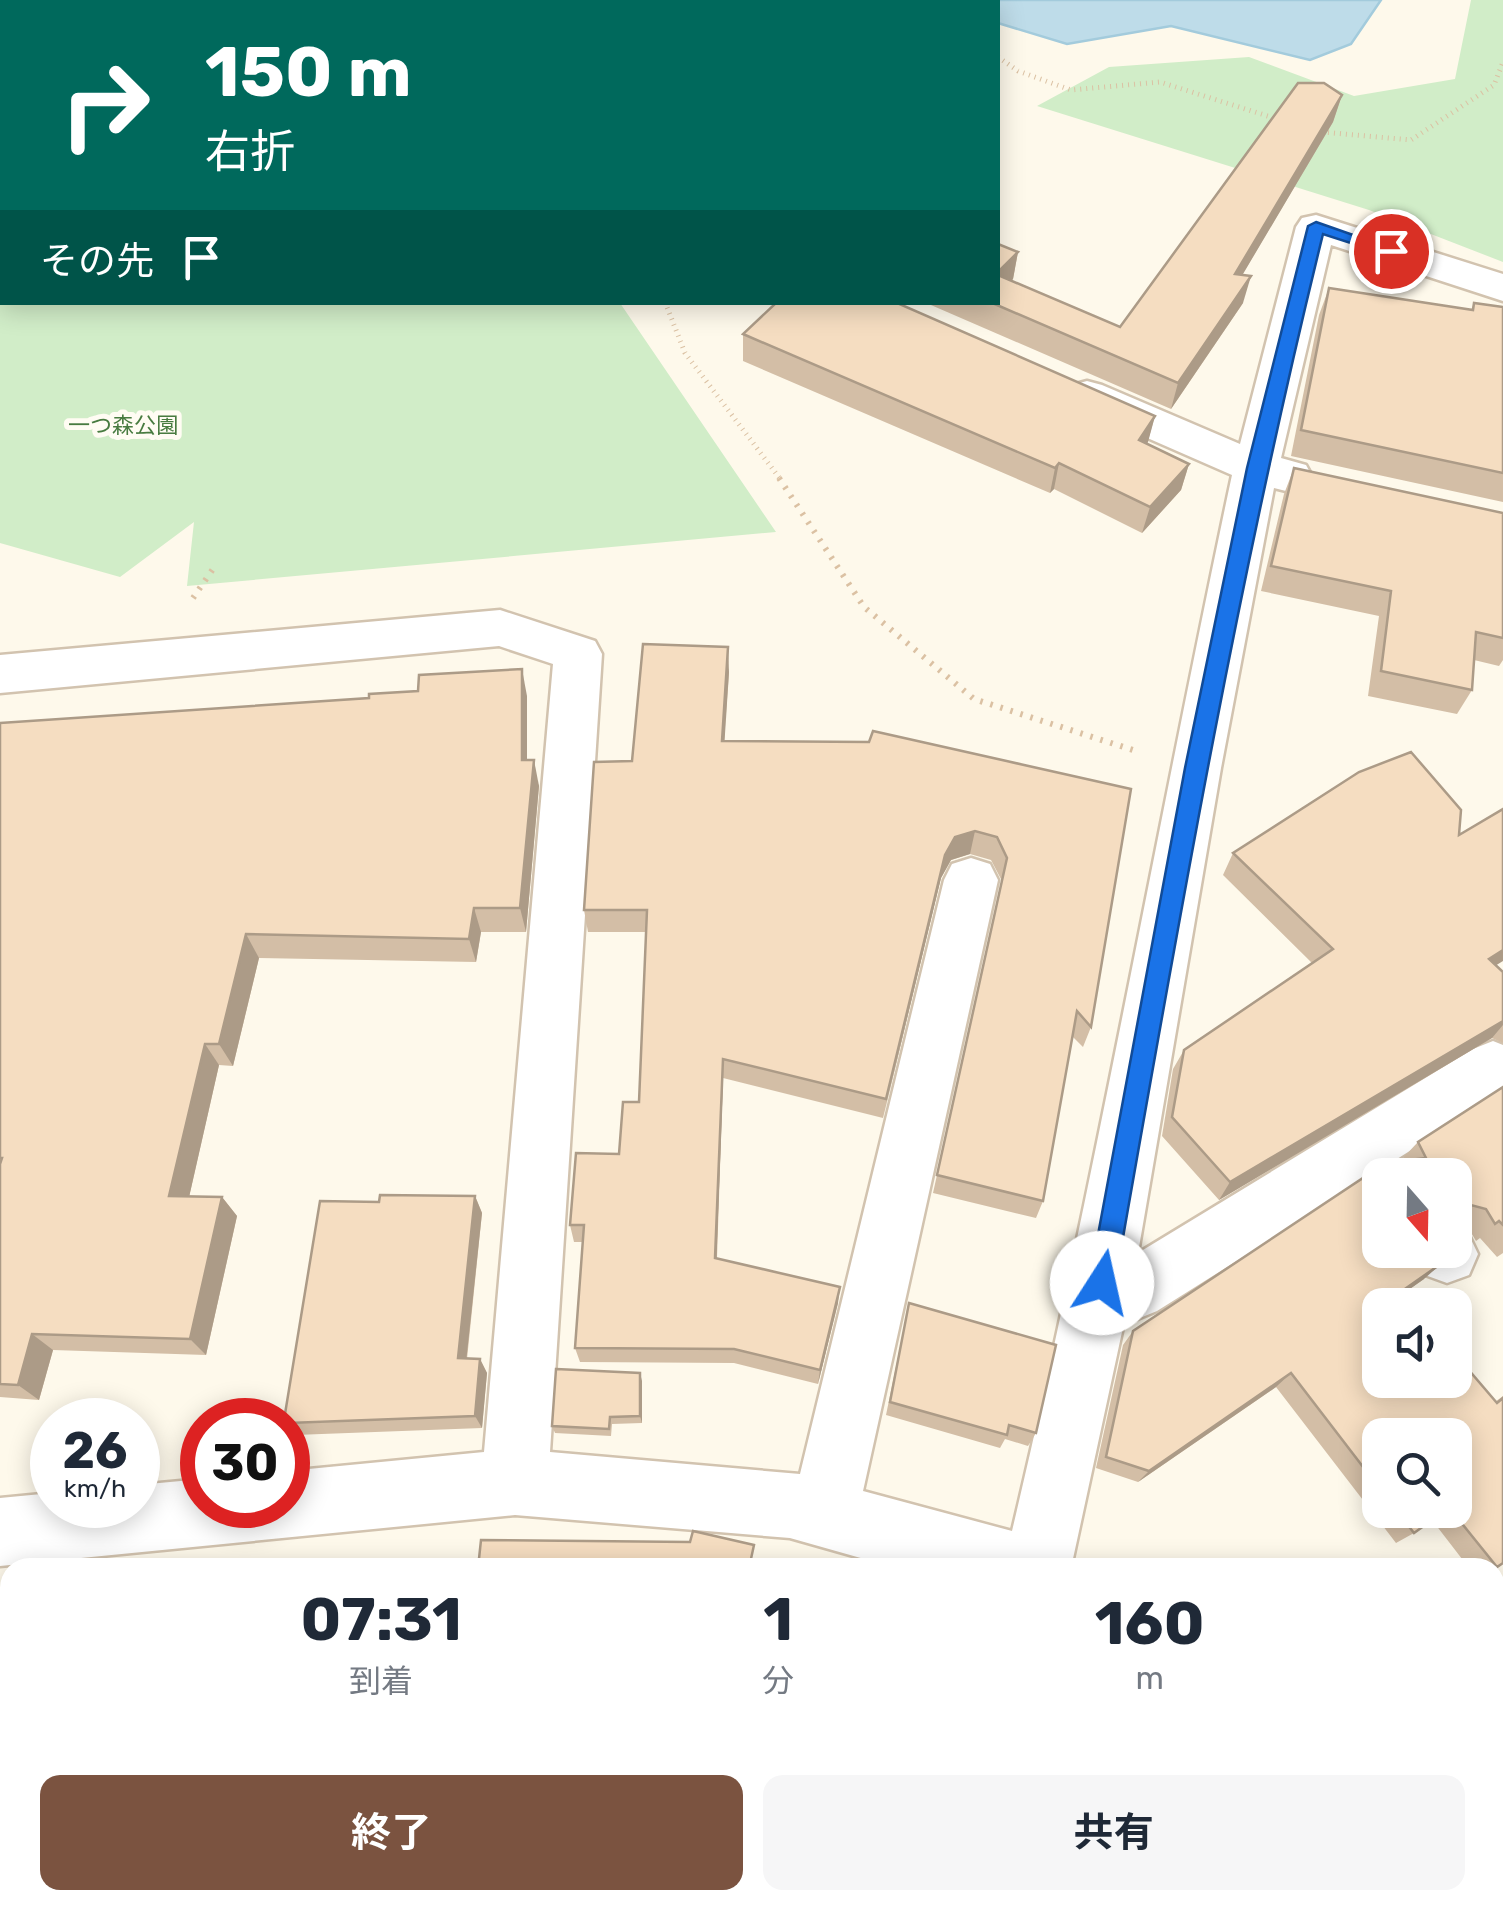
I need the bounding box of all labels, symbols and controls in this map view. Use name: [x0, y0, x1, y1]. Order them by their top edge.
text: 150 m: [205, 31, 412, 114]
icon: right: [40, 40, 170, 170]
text: 右折: [205, 125, 295, 178]
pin: [1349, 209, 1434, 294]
icon: arrive: [1364, 224, 1419, 279]
icon: arrive: [174, 230, 229, 285]
text: その先: [40, 238, 154, 284]
park label: 一つ森公園: [68, 412, 178, 439]
north arrow: [1362, 1158, 1472, 1268]
map controls: [1362, 1158, 1472, 1528]
position arrow: [1050, 1231, 1154, 1335]
button: sound: [1362, 1288, 1472, 1398]
speed limit sign: 30: [180, 1398, 310, 1528]
button: search: [1362, 1418, 1472, 1528]
text: 26: [62, 1421, 128, 1481]
text: km/h: [64, 1474, 126, 1503]
text: 07:31: [301, 1584, 462, 1655]
text: 1: [763, 1584, 793, 1655]
text: 160: [1095, 1588, 1204, 1659]
text: m: [1135, 1659, 1164, 1697]
text: 到着: [349, 1662, 413, 1700]
text: 分: [762, 1662, 794, 1700]
button: 終了: [40, 1775, 743, 1890]
button: 共有: [763, 1775, 1465, 1890]

